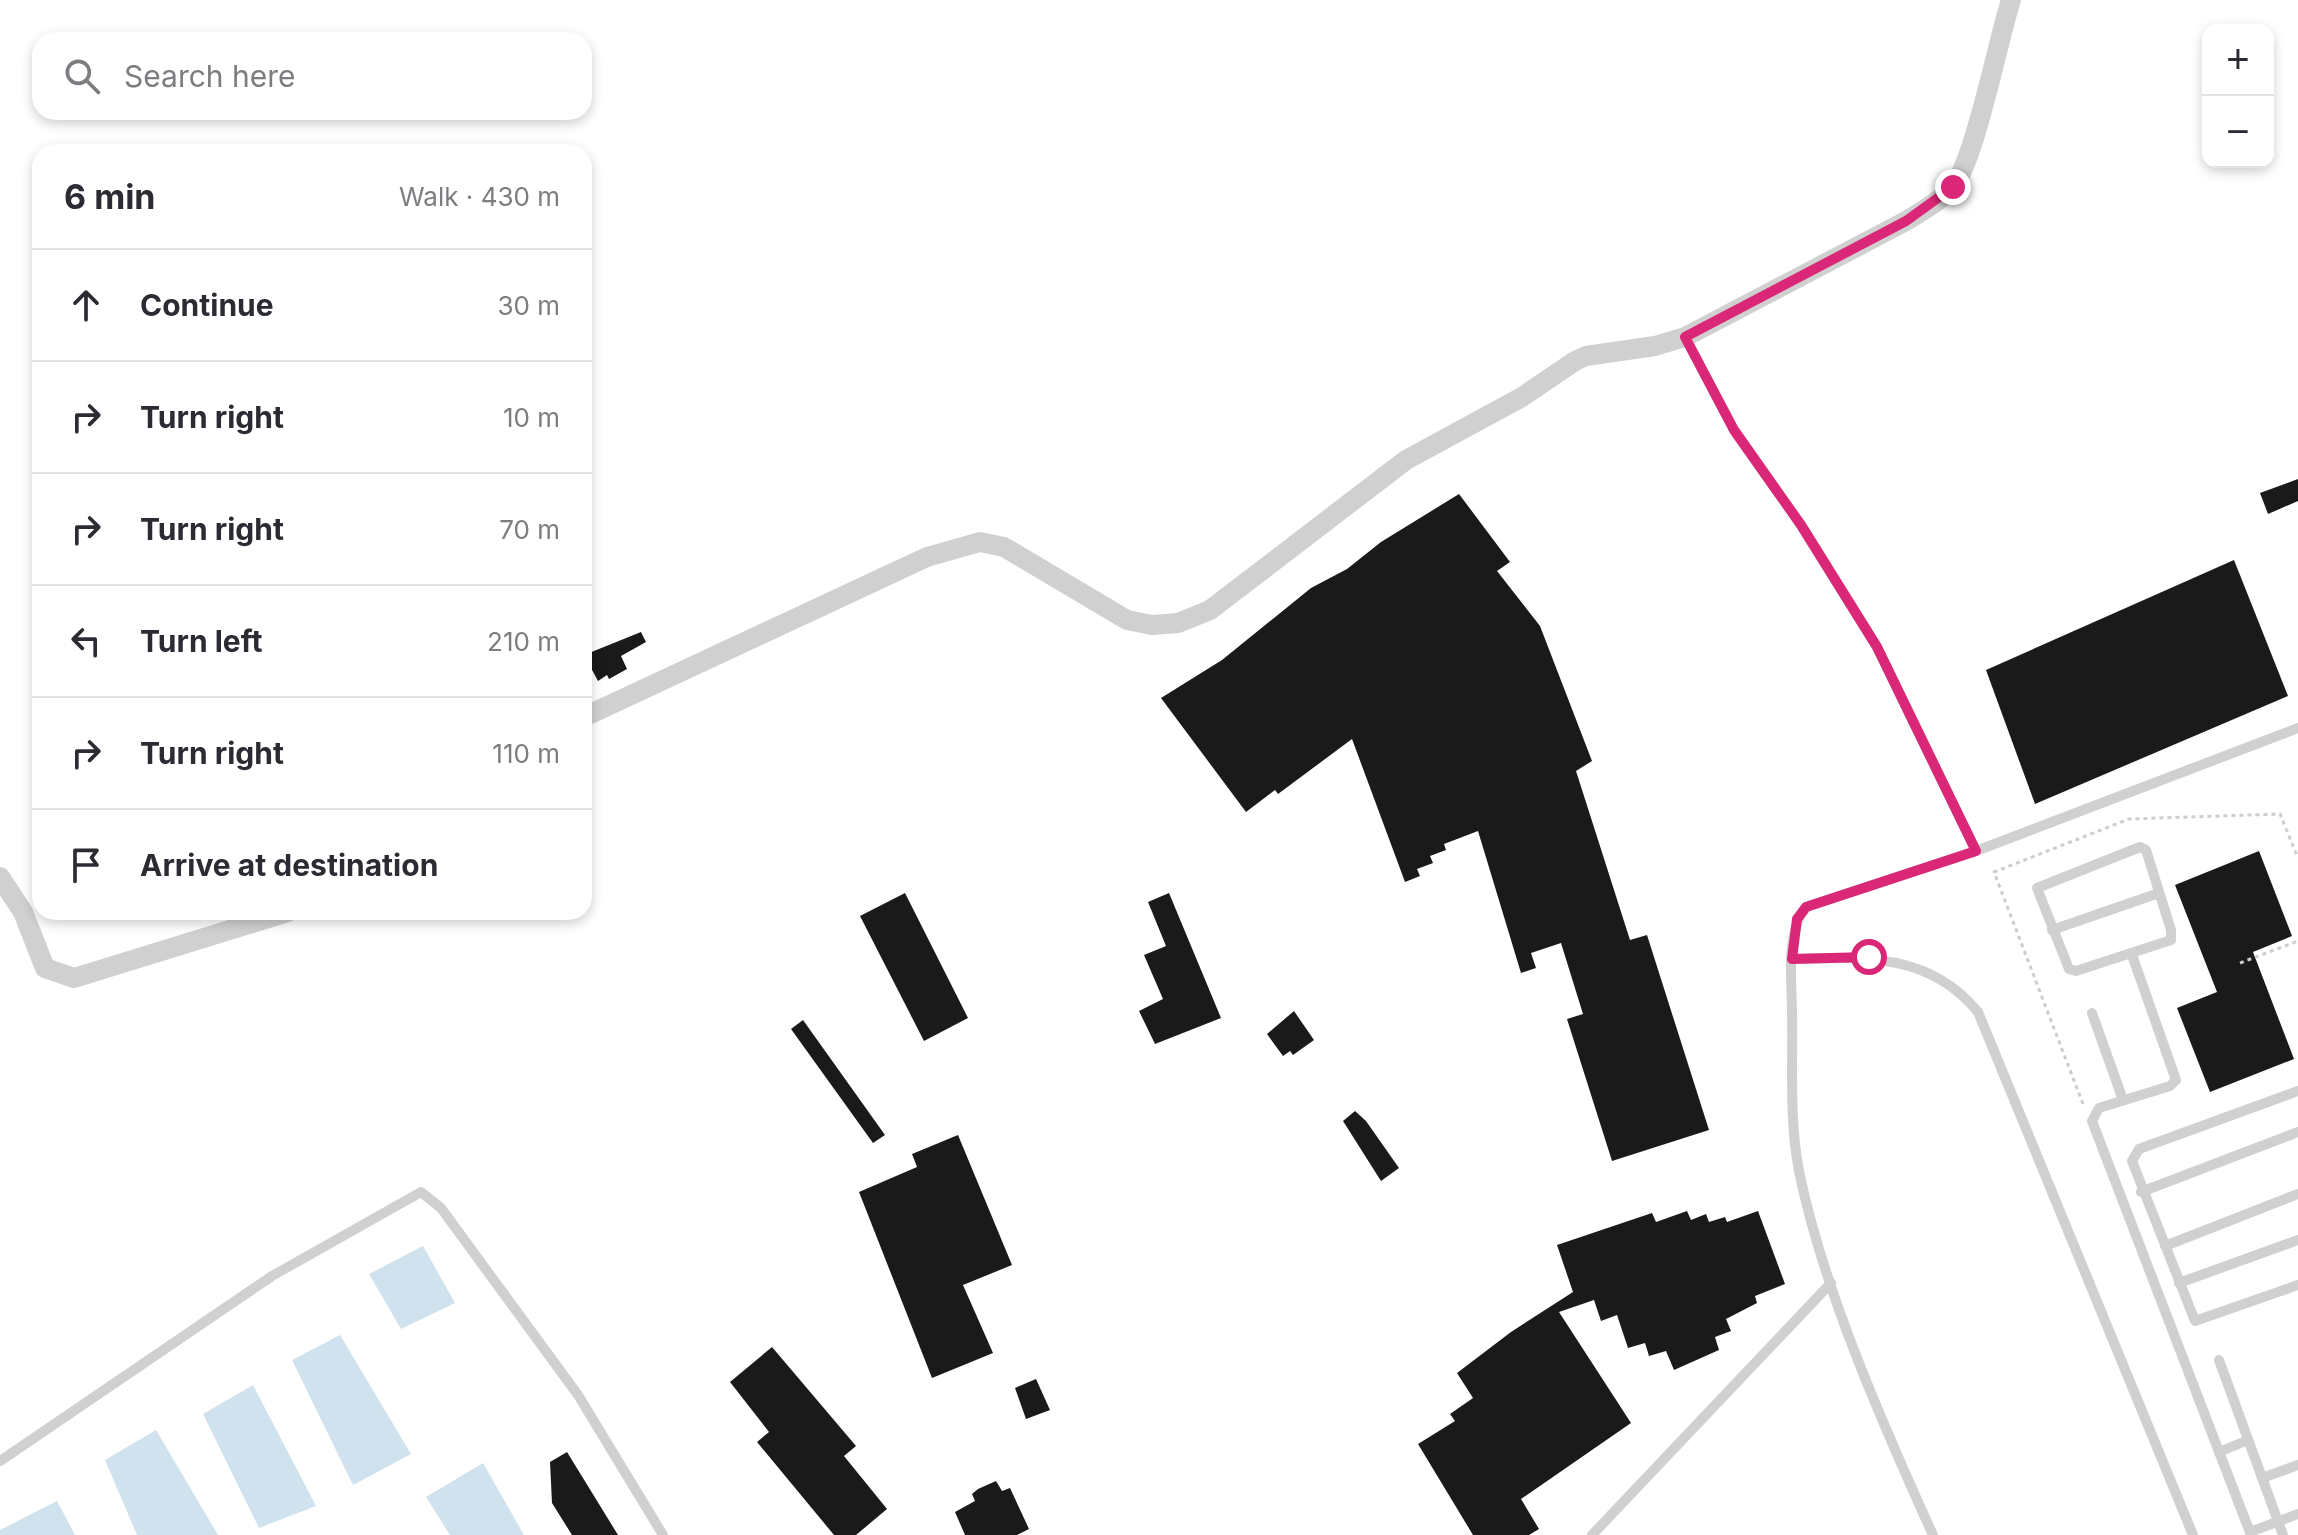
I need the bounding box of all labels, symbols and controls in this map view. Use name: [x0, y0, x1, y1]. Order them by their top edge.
map controls: [2202, 24, 2274, 168]
button: +: [2202, 24, 2274, 96]
search box: [32, 32, 592, 120]
icon: search: [60, 54, 104, 98]
text: Search here: [124, 58, 296, 94]
button: −: [2202, 96, 2274, 168]
route end: [1935, 169, 1971, 205]
text: 6 min: [64, 176, 156, 217]
text: Walk · 430 m: [399, 181, 560, 212]
icon: ahead: [64, 283, 108, 327]
text: Continue: [140, 287, 274, 323]
text: 30 m: [497, 290, 560, 321]
icon: right: [64, 395, 108, 439]
text: Turn right: [140, 399, 284, 435]
text: 10 m: [503, 402, 560, 433]
icon: right: [64, 507, 108, 551]
text: Turn right: [140, 511, 284, 547]
text: 70 m: [499, 514, 560, 545]
icon: left: [64, 619, 108, 663]
text: Turn left: [140, 623, 262, 659]
text: 210 m: [487, 626, 560, 657]
icon: right: [64, 731, 108, 775]
text: Turn right: [140, 735, 284, 771]
text: 110 m: [492, 738, 560, 769]
icon: arrive: [64, 843, 108, 887]
text: Arrive at destination: [140, 847, 438, 883]
route start: [1851, 939, 1887, 975]

